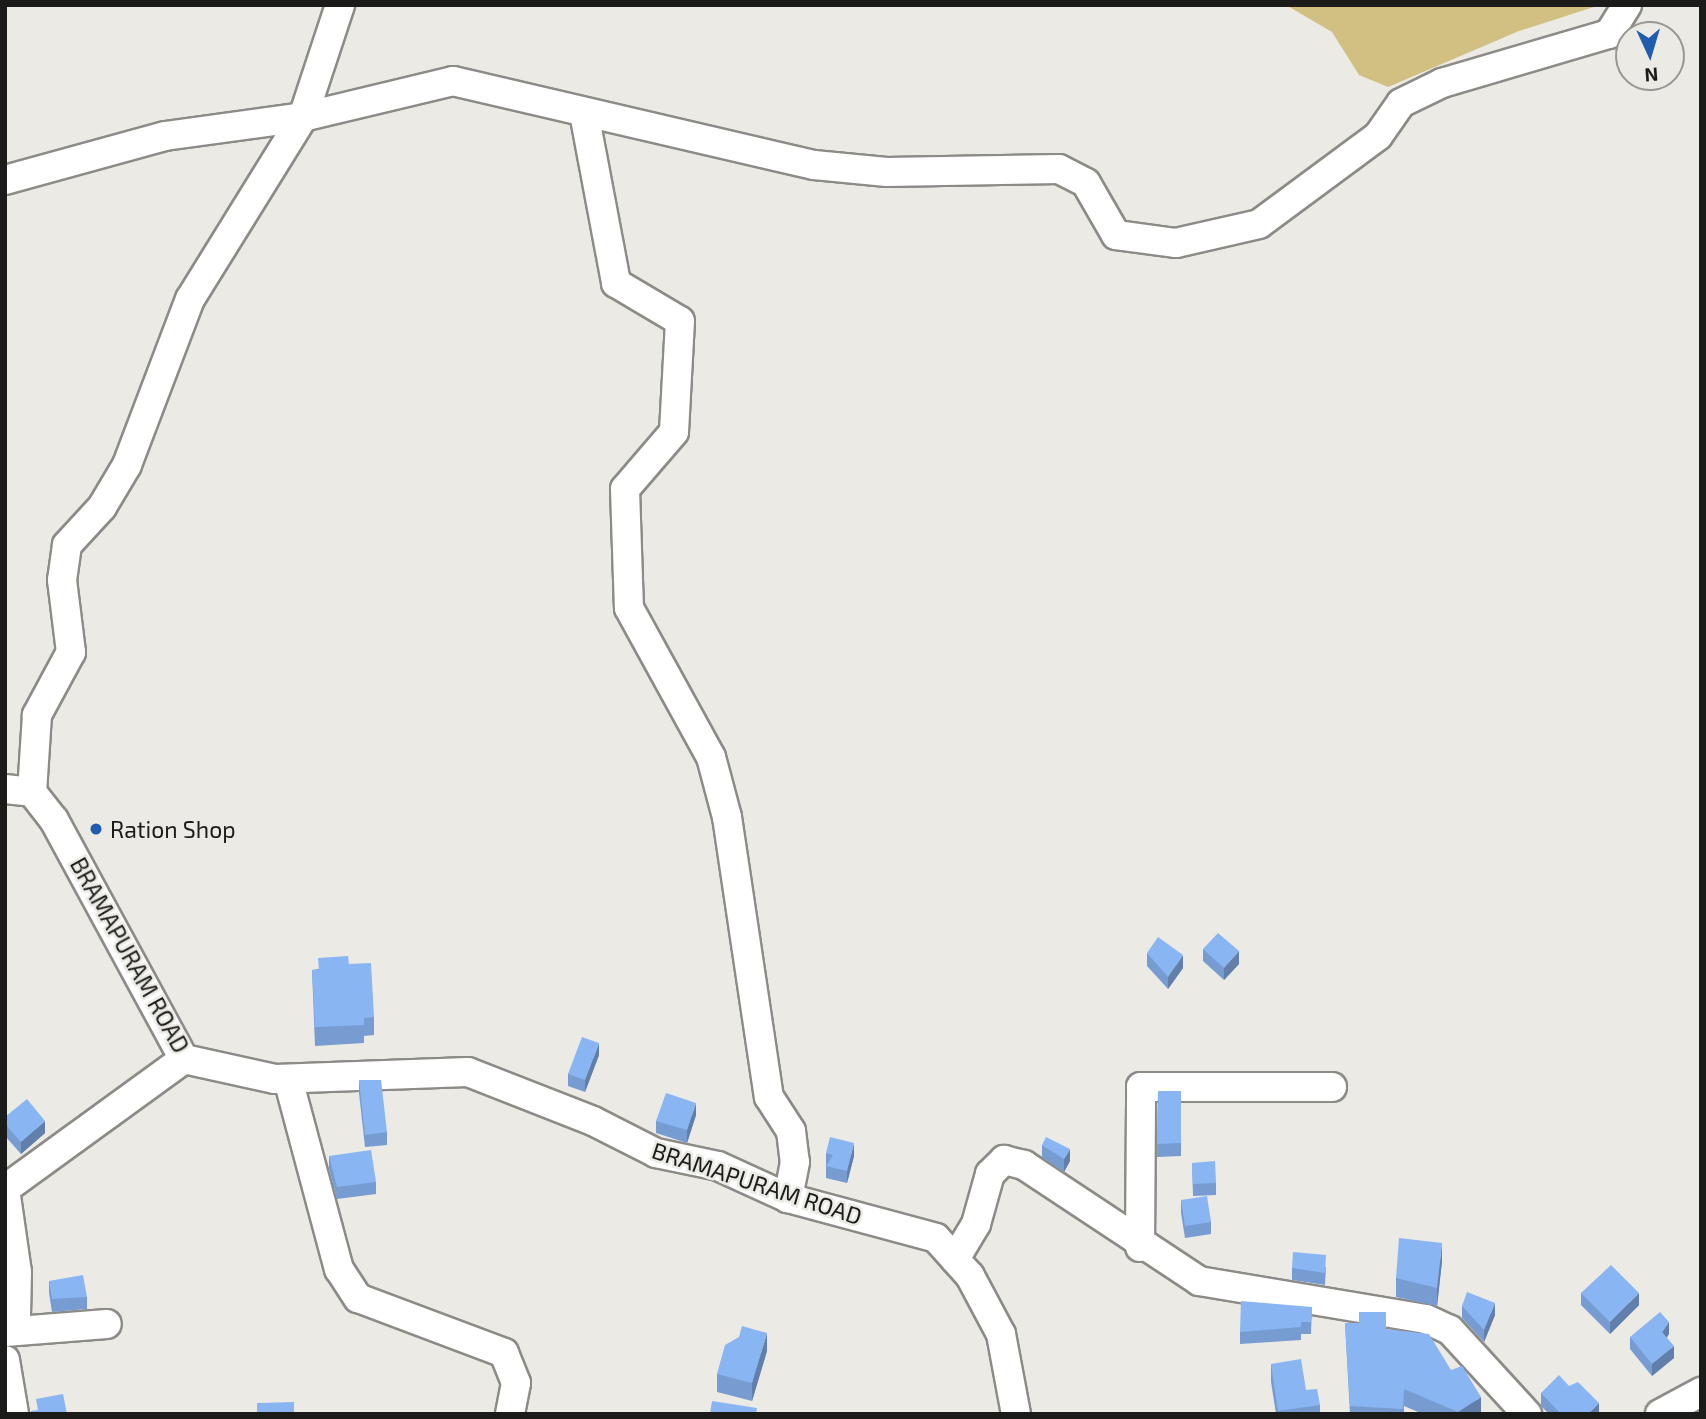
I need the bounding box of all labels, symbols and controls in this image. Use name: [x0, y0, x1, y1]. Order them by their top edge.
north arrow: [1615, 21, 1685, 91]
text: N: [1644, 64, 1659, 87]
place label: Ration Shop: [110, 815, 236, 843]
marker: Ration Shop: [88, 821, 104, 837]
street label: BRAMAPURAM ROAD: [65, 853, 195, 1057]
street label: BRAMAPURAM ROAD: [649, 1136, 865, 1230]

